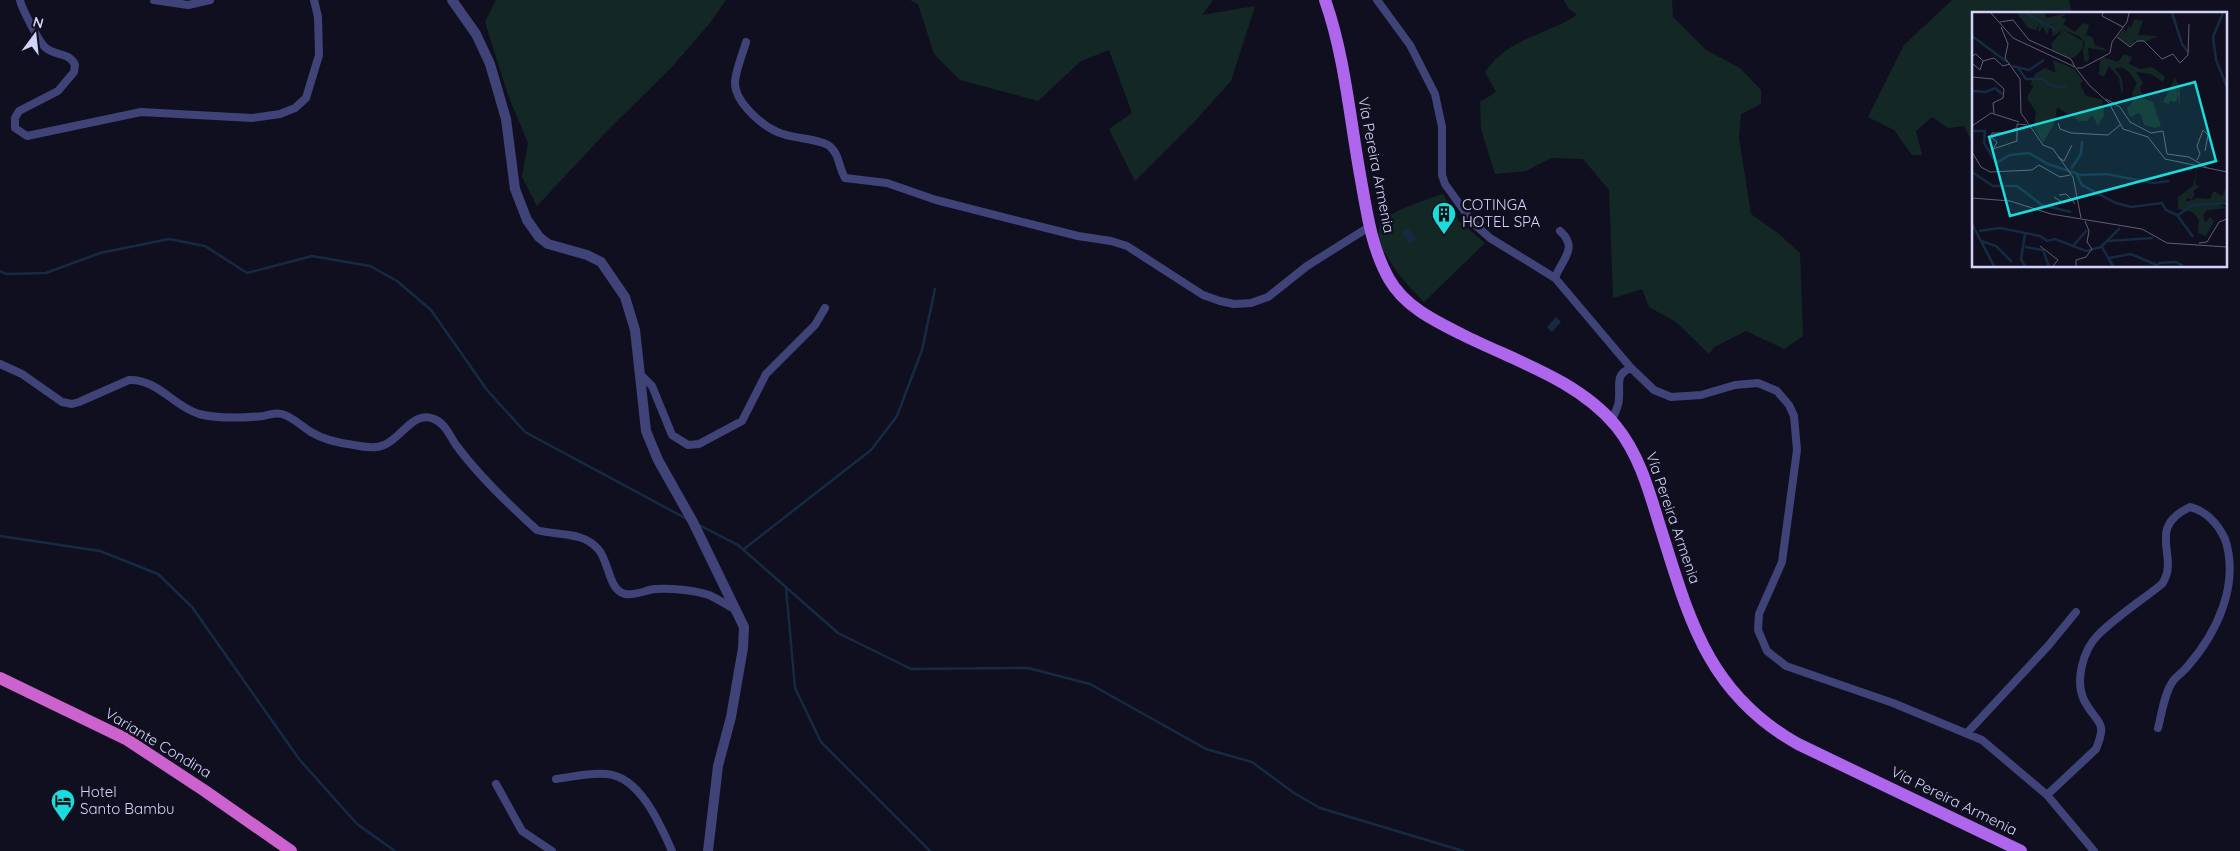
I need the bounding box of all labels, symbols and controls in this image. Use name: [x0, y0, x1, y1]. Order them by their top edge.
north arrow: [10, 10, 60, 60]
text: N: [31, 12, 46, 32]
inset map: [1972, 12, 2228, 268]
street label: Vía Pereira Armenia: [1354, 95, 1399, 235]
place label: COTINGA HOTEL SPA: [1462, 195, 1540, 231]
building icon: COTINGA HOTEL SPA: [1431, 201, 1457, 235]
street label: Vía Pereira Armenia: [1642, 449, 1705, 586]
street label: Variante Condina: [102, 703, 215, 782]
street label: Vía Pereira Armenia: [1888, 762, 2020, 839]
place label: Hotel Santo Bambu: [80, 782, 175, 818]
hotel icon: Hotel Santo Bambu: [50, 788, 76, 822]

